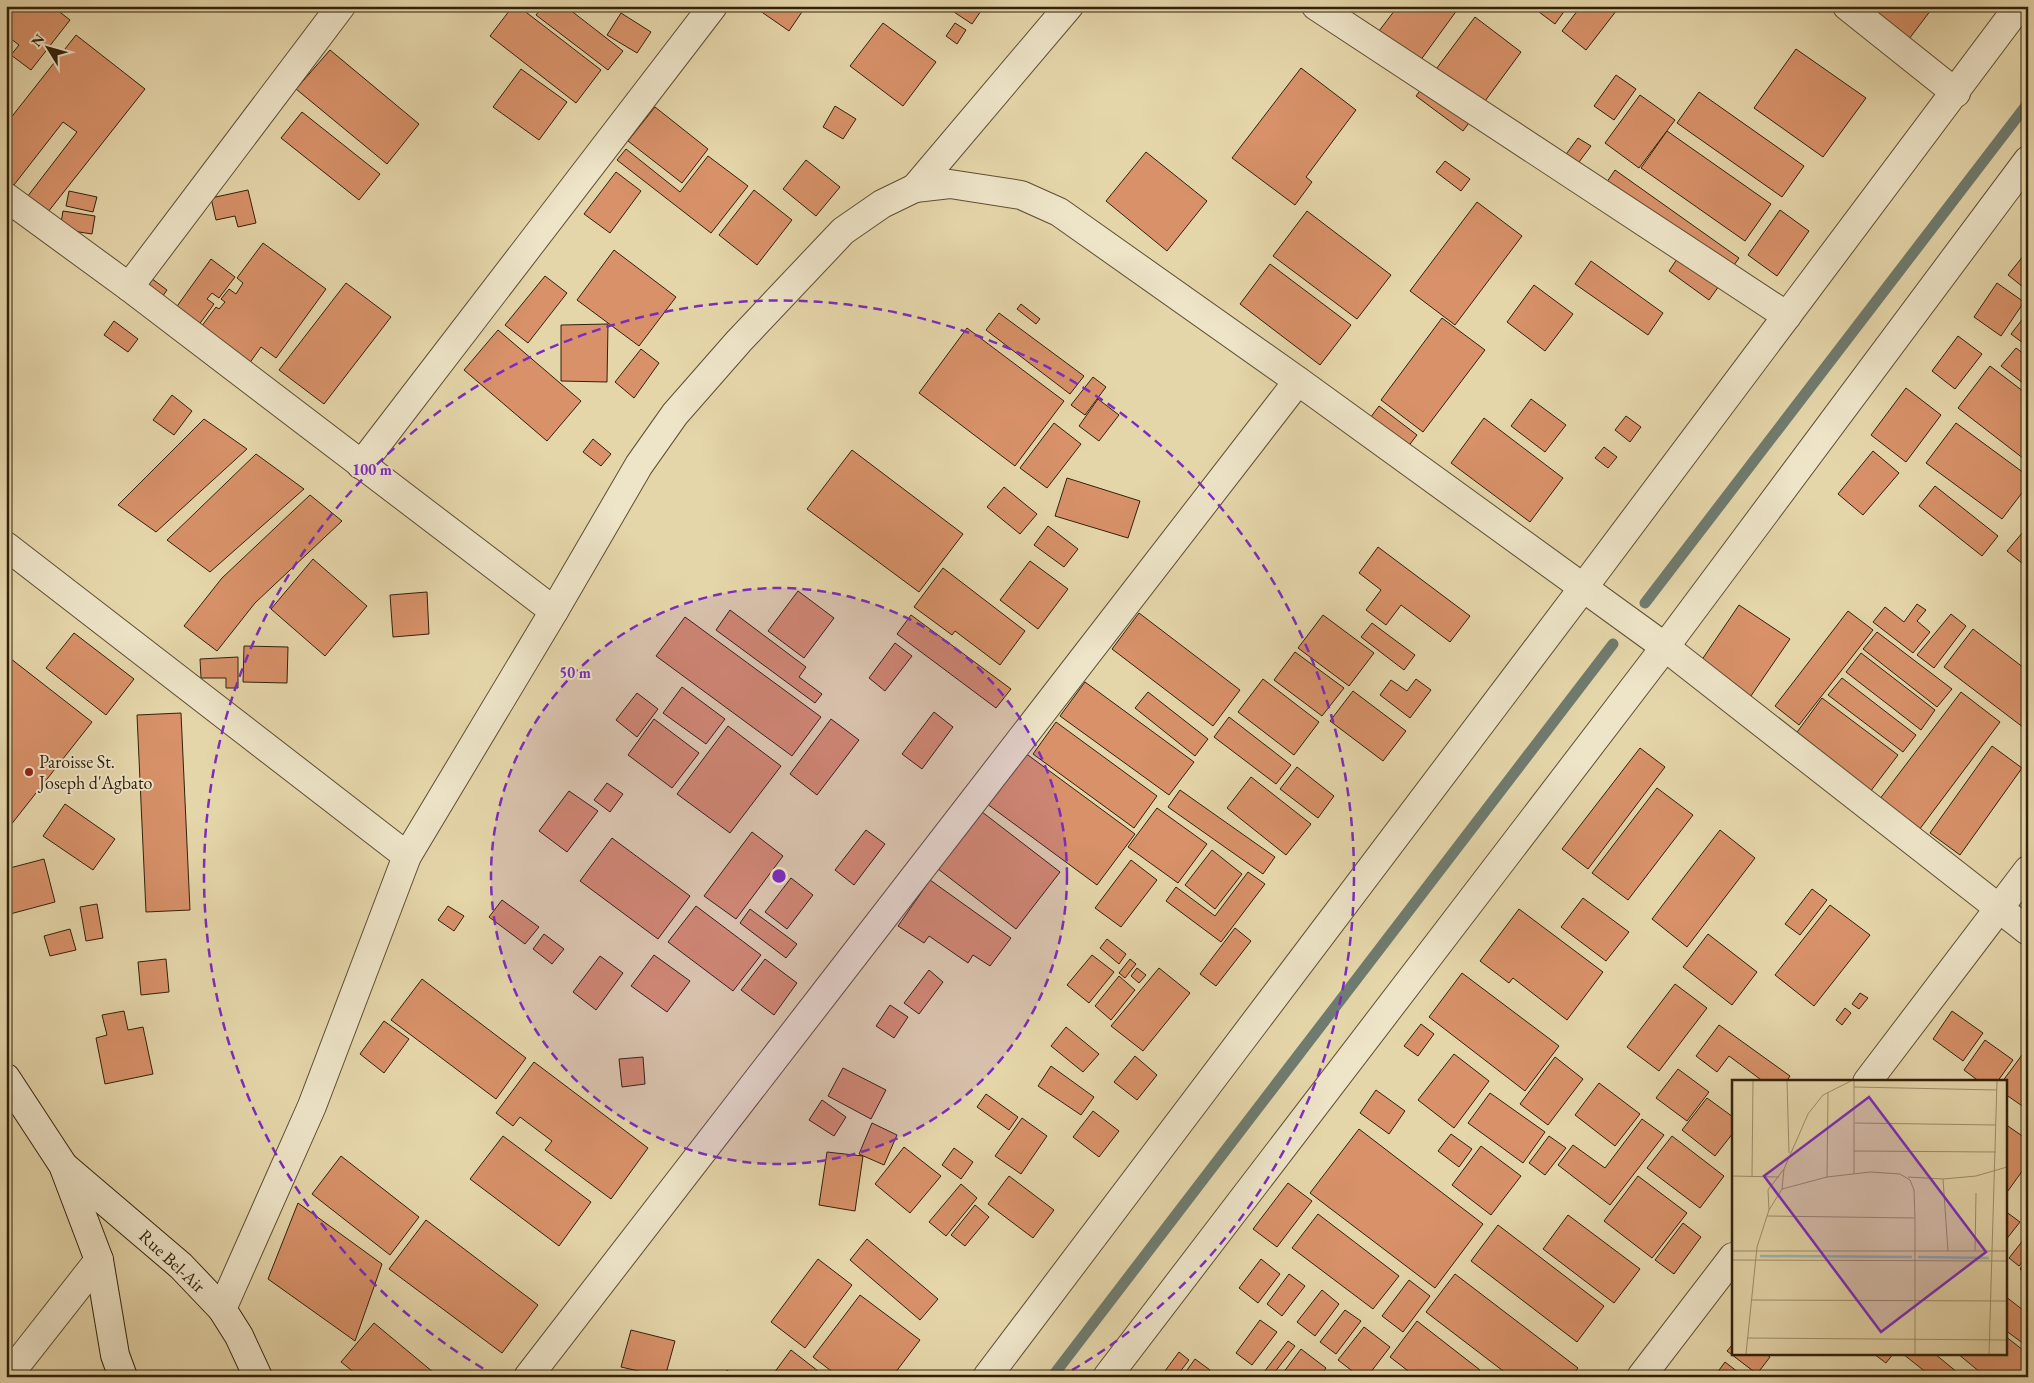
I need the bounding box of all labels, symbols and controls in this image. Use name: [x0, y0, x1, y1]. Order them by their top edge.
north arrow: [22, 22, 72, 72]
text: N: [27, 30, 49, 50]
text: 100 m: [352, 460, 392, 479]
text: 50 m: [559, 663, 591, 682]
place label: Paroisse St. Joseph d'Agbato: [37, 750, 153, 794]
marker: Paroisse St. Joseph d'Agbato: [23, 766, 35, 778]
centre of rings: [770, 867, 788, 885]
inset map: [1732, 1080, 2006, 1356]
street label: Rue Bel-Air: [134, 1224, 210, 1297]

